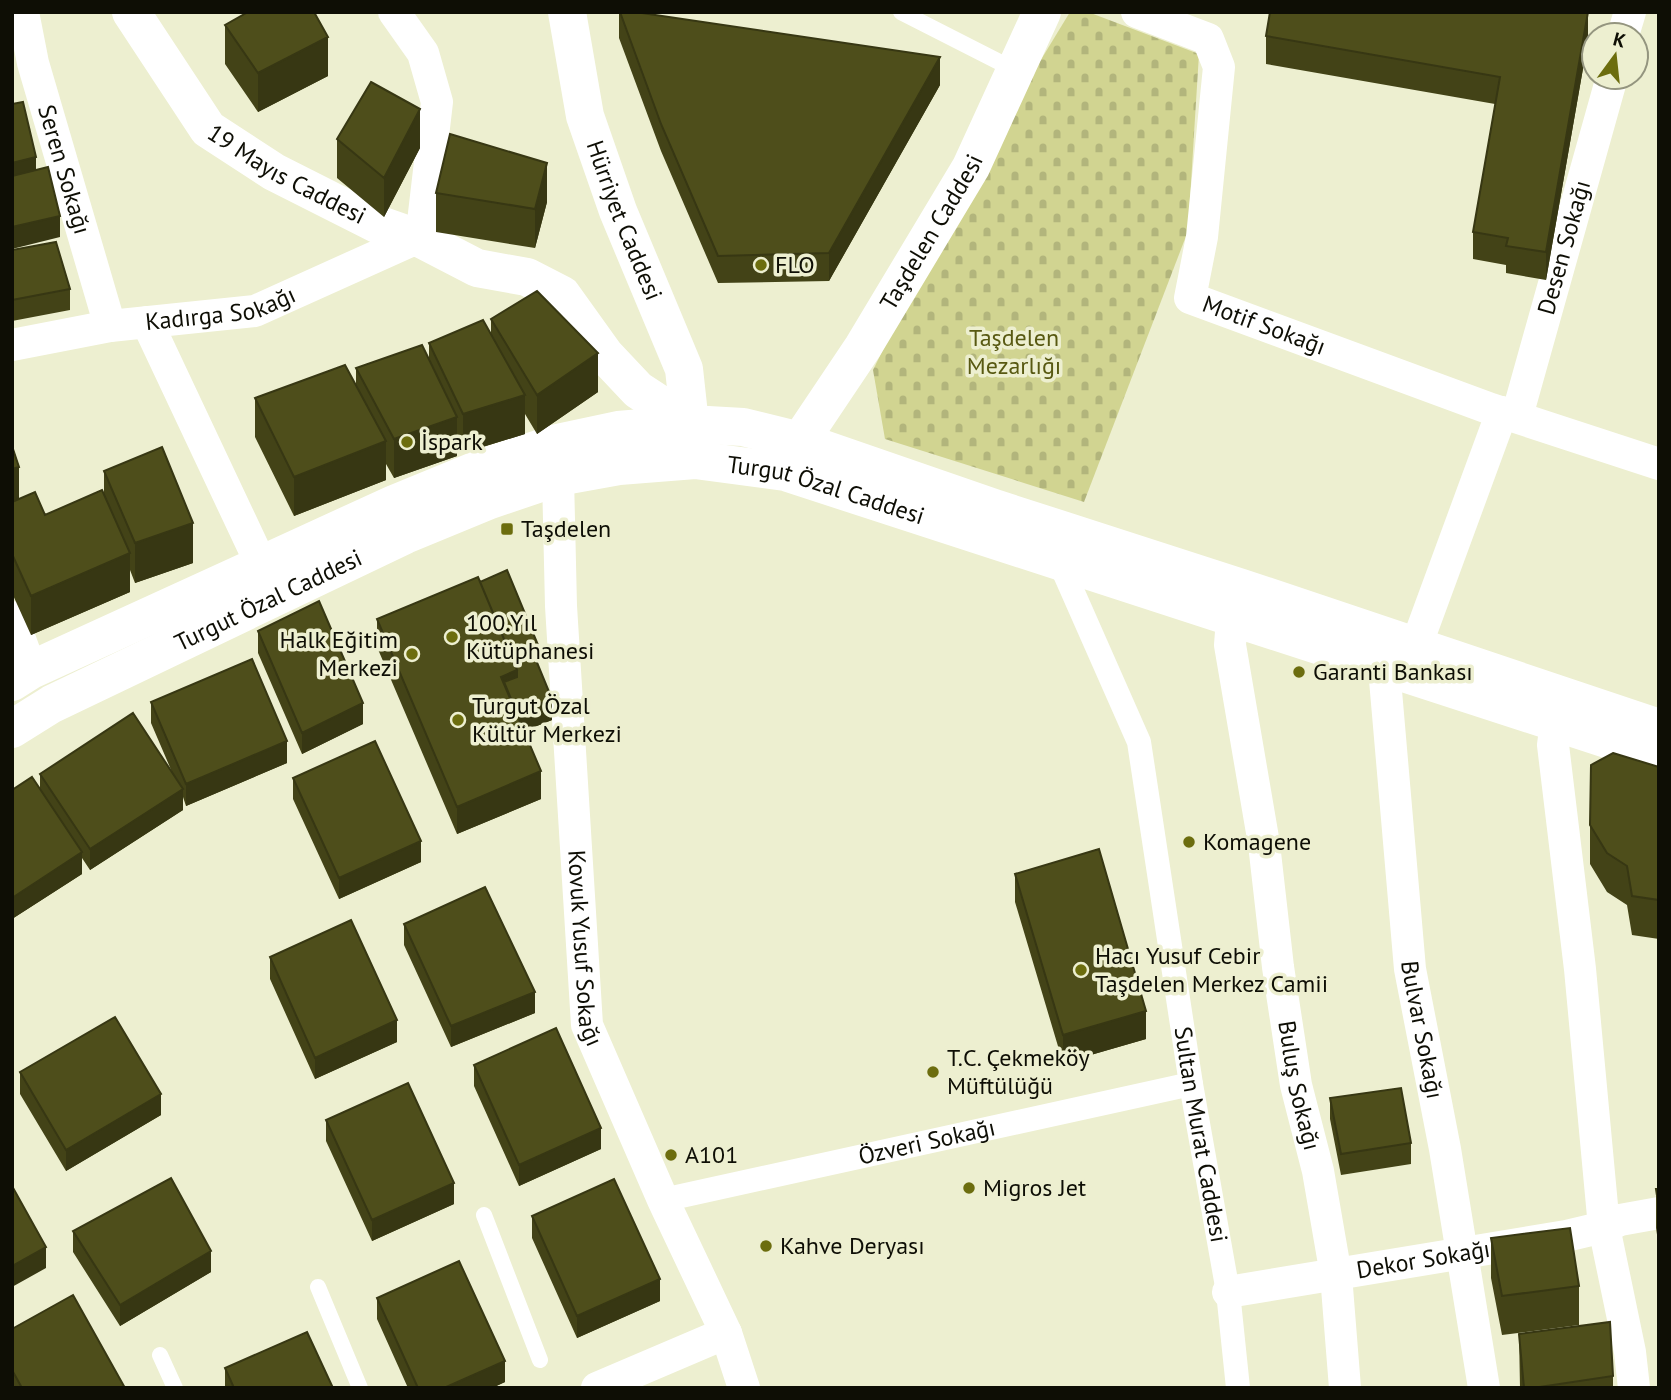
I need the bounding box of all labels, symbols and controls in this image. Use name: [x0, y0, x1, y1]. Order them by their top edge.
north arrow: [1580, 21, 1650, 91]
text: K: [1611, 26, 1628, 53]
street label: Seren Sokağı: [31, 101, 98, 238]
street label: 19 Mayıs Caddesi: [202, 117, 371, 231]
street label: Hürriyet Caddesi: [580, 136, 670, 305]
street label: Taşdelen Caddesi: [873, 149, 990, 316]
street label: Desen Sokağı: [1530, 177, 1597, 318]
place label: FLO: [775, 249, 815, 280]
marker: FLO: [753, 257, 769, 273]
street label: Kadırga Sokağı: [144, 279, 300, 337]
street label: Motif Sokağı: [1198, 288, 1330, 362]
park label: Taşdelen Mezarlığı: [967, 322, 1061, 381]
place label: İspark: [421, 426, 483, 457]
marker: İspark: [399, 434, 415, 450]
street label: Turgut Özal Caddesi: [725, 448, 929, 531]
place label: Taşdelen: [521, 513, 611, 544]
marker: Taşdelen: [499, 521, 515, 537]
street label: Turgut Özal Caddesi: [169, 542, 367, 658]
place label: 100.Yıl Kütüphanesi: [466, 607, 595, 666]
place label: Halk Eğitim Merkezi: [280, 624, 398, 683]
marker: 100.Yıl Kütüphanesi: [444, 629, 460, 645]
marker: Halk Eğitim Merkezi: [404, 646, 420, 662]
place label: Garanti Bankası: [1313, 656, 1473, 687]
marker: Garanti Bankası: [1291, 664, 1307, 680]
place label: Turgut Özal Kültür Merkezi: [472, 690, 622, 749]
marker: Turgut Özal Kültür Merkezi: [450, 712, 466, 728]
place label: Komagene: [1203, 826, 1311, 857]
marker: Komagene: [1181, 834, 1197, 850]
street label: Kovuk Yusuf Sokağı: [561, 849, 610, 1051]
place label: Hacı Yusuf Cebir Taşdelen Merkez Camii: [1095, 940, 1328, 999]
street label: Bulvar Sokağı: [1394, 959, 1451, 1102]
marker: Hacı Yusuf Cebir Taşdelen Merkez Camii: [1073, 962, 1089, 978]
street label: Buluş Sokağı: [1271, 1018, 1328, 1153]
street label: Sultan Murat Caddesi: [1167, 1024, 1235, 1245]
place label: T.C. Çekmeköy Müftülüğü: [947, 1042, 1090, 1101]
marker: T.C. Çekmeköy Müftülüğü: [925, 1064, 941, 1080]
street label: Özveri Sokağı: [855, 1111, 998, 1172]
place label: A101: [685, 1139, 738, 1170]
marker: A101: [663, 1147, 679, 1163]
place label: Migros Jet: [983, 1172, 1086, 1203]
marker: Migros Jet: [961, 1180, 977, 1196]
place label: Kahve Deryası: [780, 1230, 925, 1261]
street label: Dekor Sokağı: [1354, 1233, 1492, 1285]
marker: Kahve Deryası: [758, 1238, 774, 1254]

